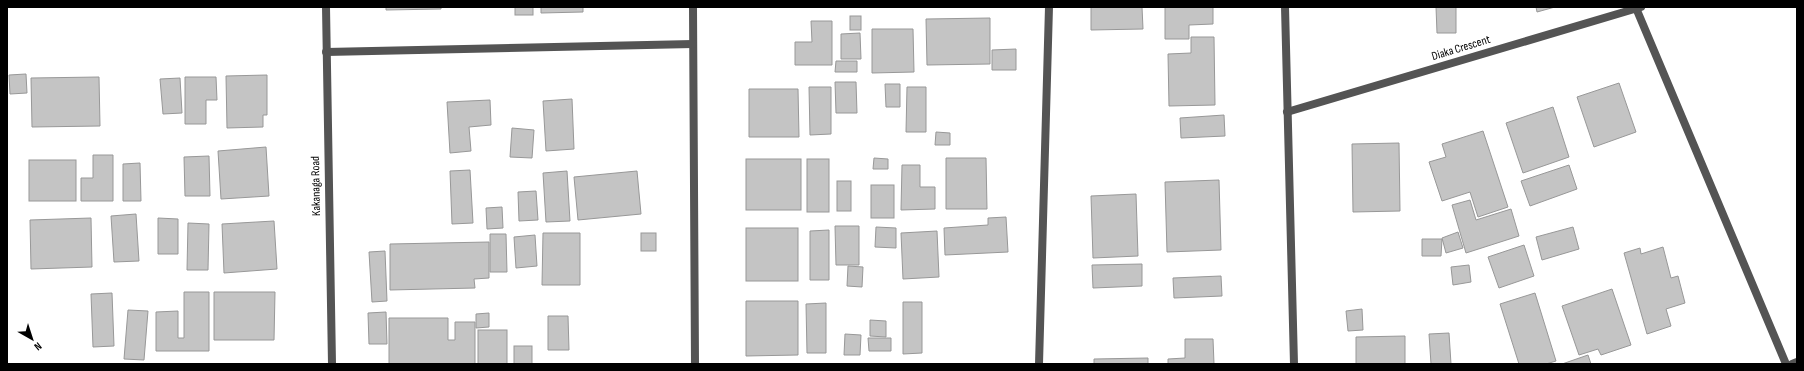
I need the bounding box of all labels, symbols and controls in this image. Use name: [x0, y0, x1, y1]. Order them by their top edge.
street label: Diaka Crescent: [1430, 32, 1492, 64]
street label: Kakanaga Road: [308, 156, 324, 216]
north arrow: [12, 319, 52, 359]
text: N: [32, 339, 44, 353]

